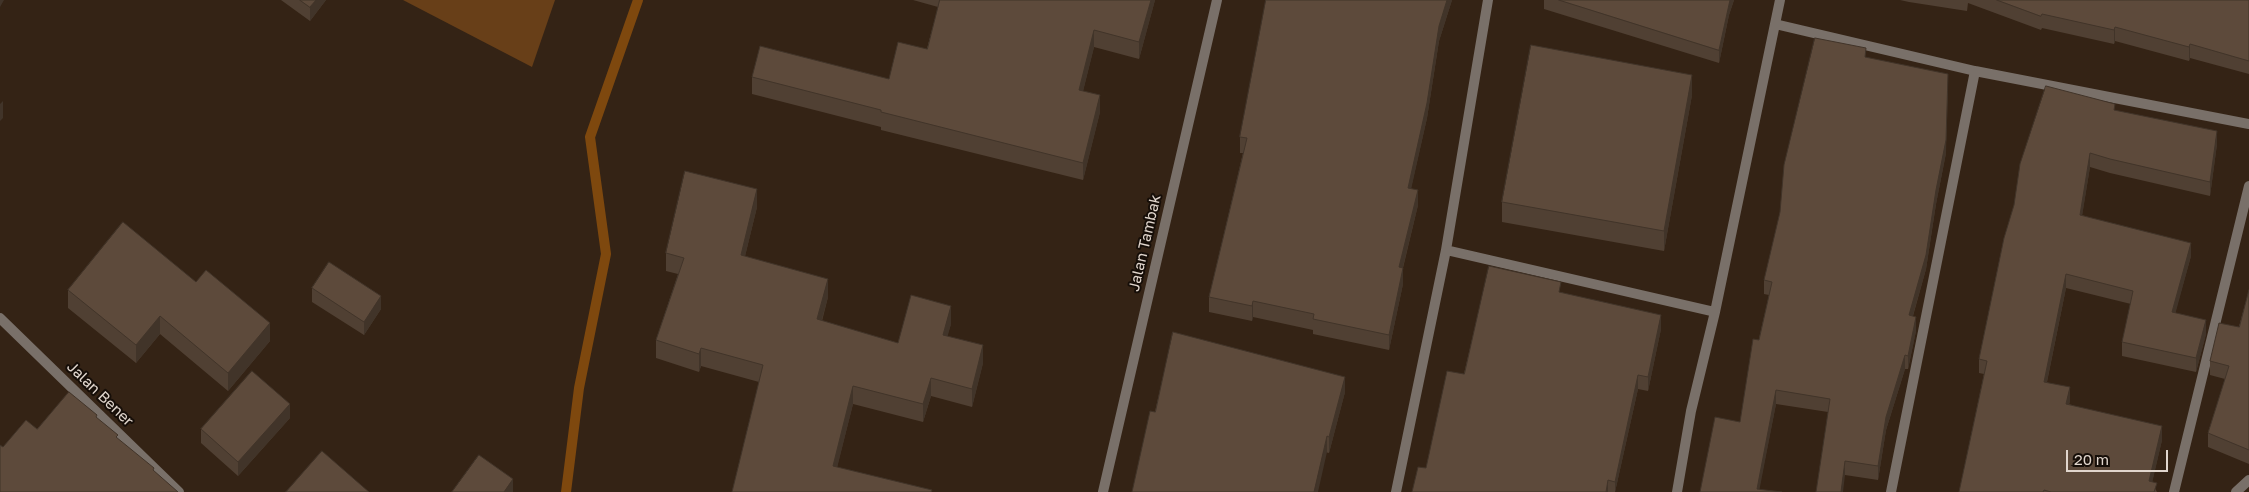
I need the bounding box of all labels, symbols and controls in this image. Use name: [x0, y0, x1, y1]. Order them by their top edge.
street label: Jalan Tambak: [1125, 193, 1165, 293]
street label: Jalan Bener: [63, 358, 137, 430]
scale bar: [2069, 440, 2172, 472]
text: 20 m: [2074, 450, 2109, 468]

